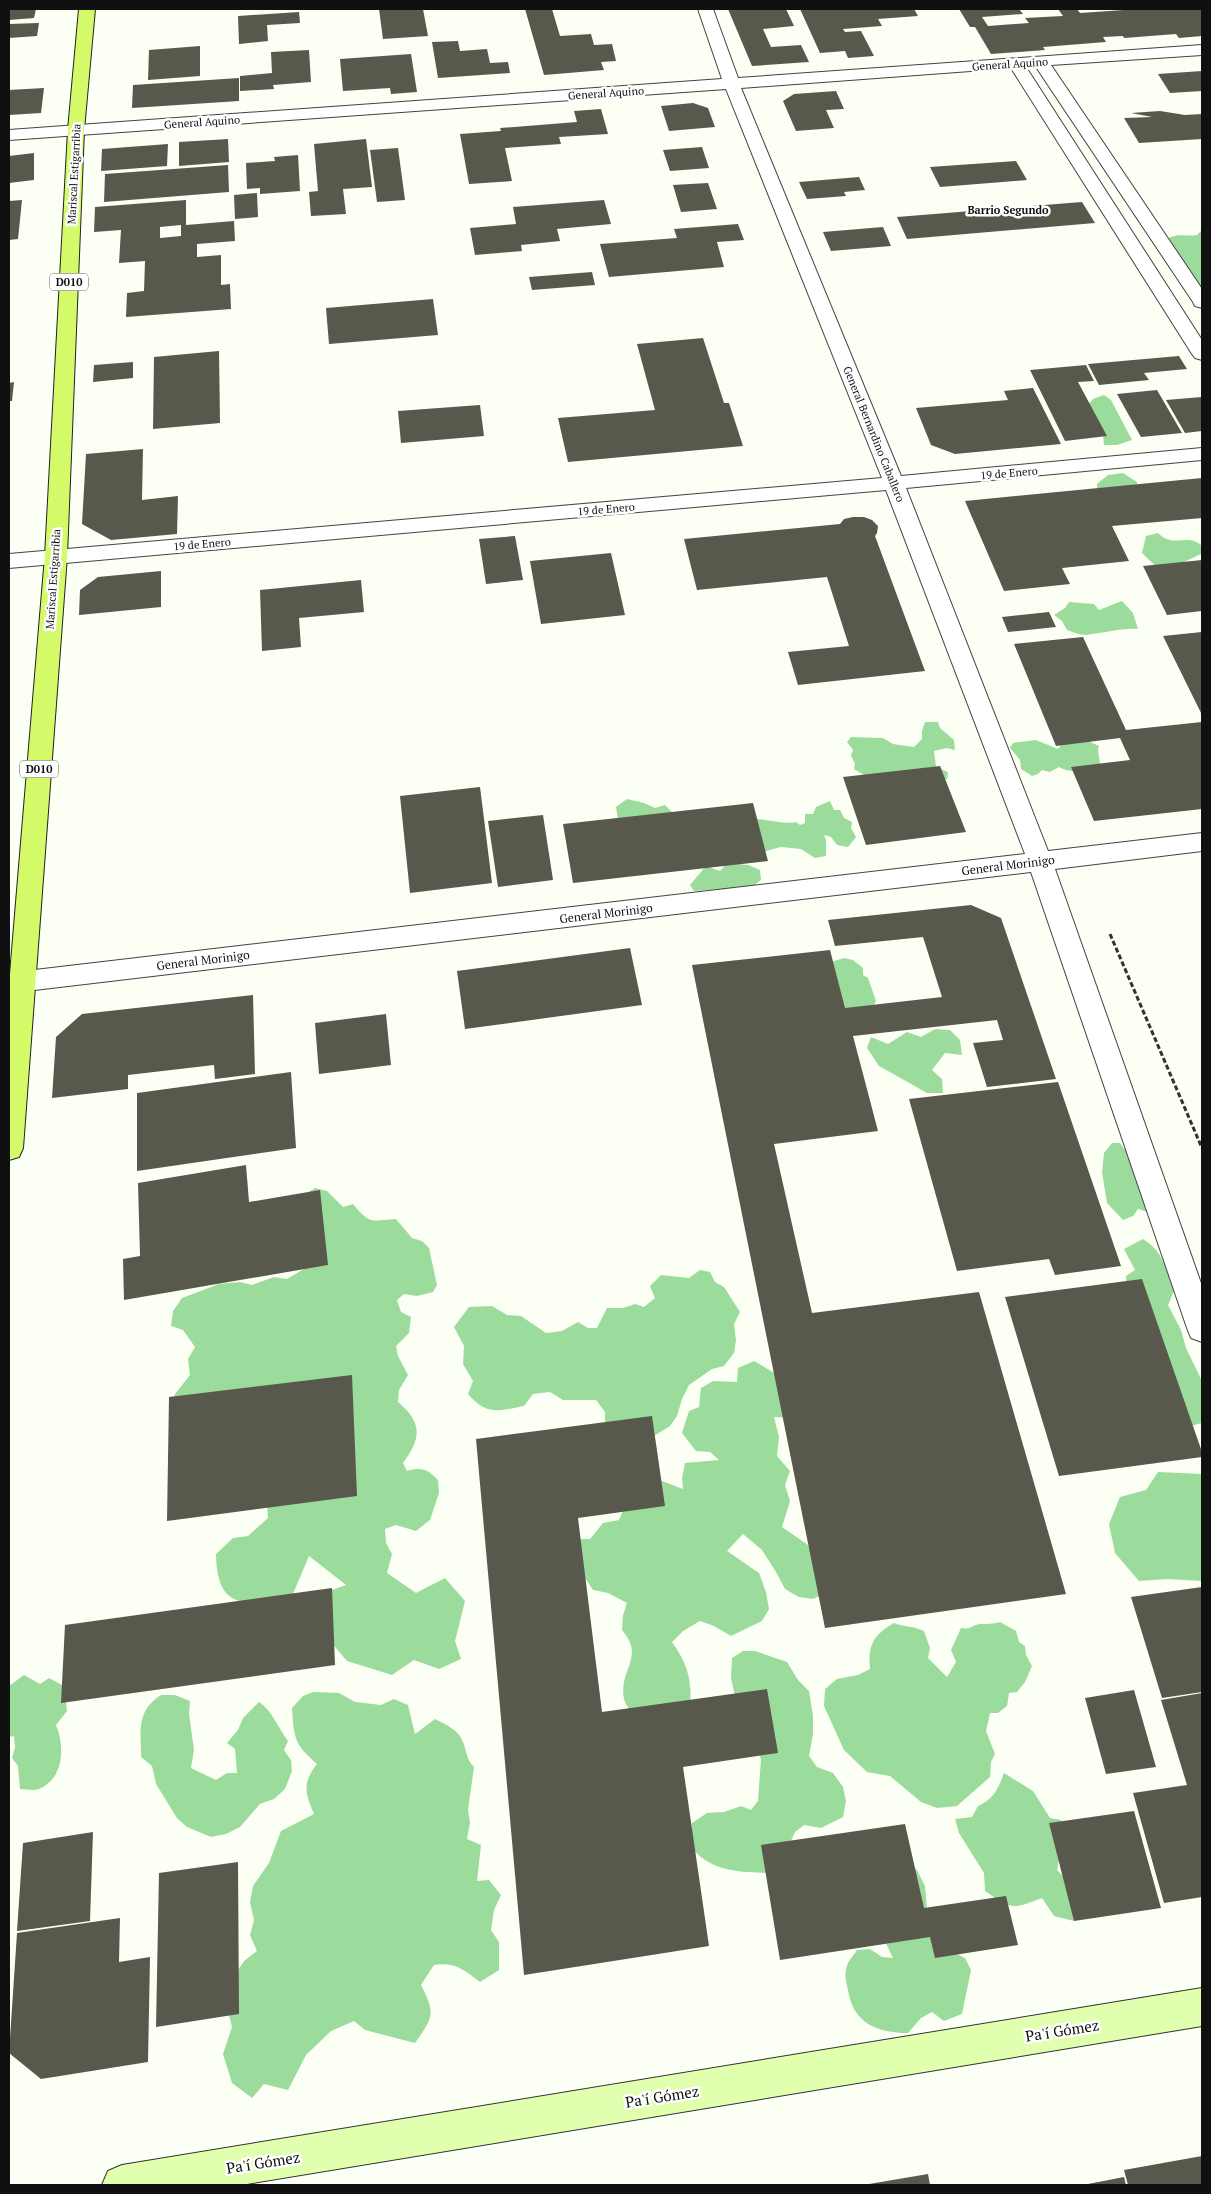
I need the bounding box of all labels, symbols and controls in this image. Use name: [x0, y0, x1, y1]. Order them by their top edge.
street label: General Aquino: [972, 54, 1048, 74]
street label: General Aquino: [568, 83, 644, 103]
street label: General Aquino: [164, 112, 240, 132]
street label: Mariscal Estigarribia: [64, 123, 84, 225]
district label: Barrio Segundo: [967, 203, 1049, 217]
road number: D010: [50, 274, 88, 290]
street label: General Bernardino Caballero: [840, 364, 908, 504]
street label: 19 de Enero: [980, 464, 1038, 482]
street label: 19 de Enero: [577, 500, 635, 518]
street label: Mariscal Estigarribia: [43, 528, 64, 630]
street label: 19 de Enero: [173, 535, 231, 553]
road number: D010: [20, 761, 58, 778]
street label: General Morinigo: [961, 852, 1056, 878]
street label: General Morinigo: [559, 900, 654, 926]
street label: General Morinigo: [156, 947, 251, 973]
street label: Pa'í Gómez: [1024, 2014, 1100, 2046]
street label: Pa'í Gómez: [624, 2080, 700, 2112]
street label: Pa'í Gómez: [225, 2146, 301, 2178]

